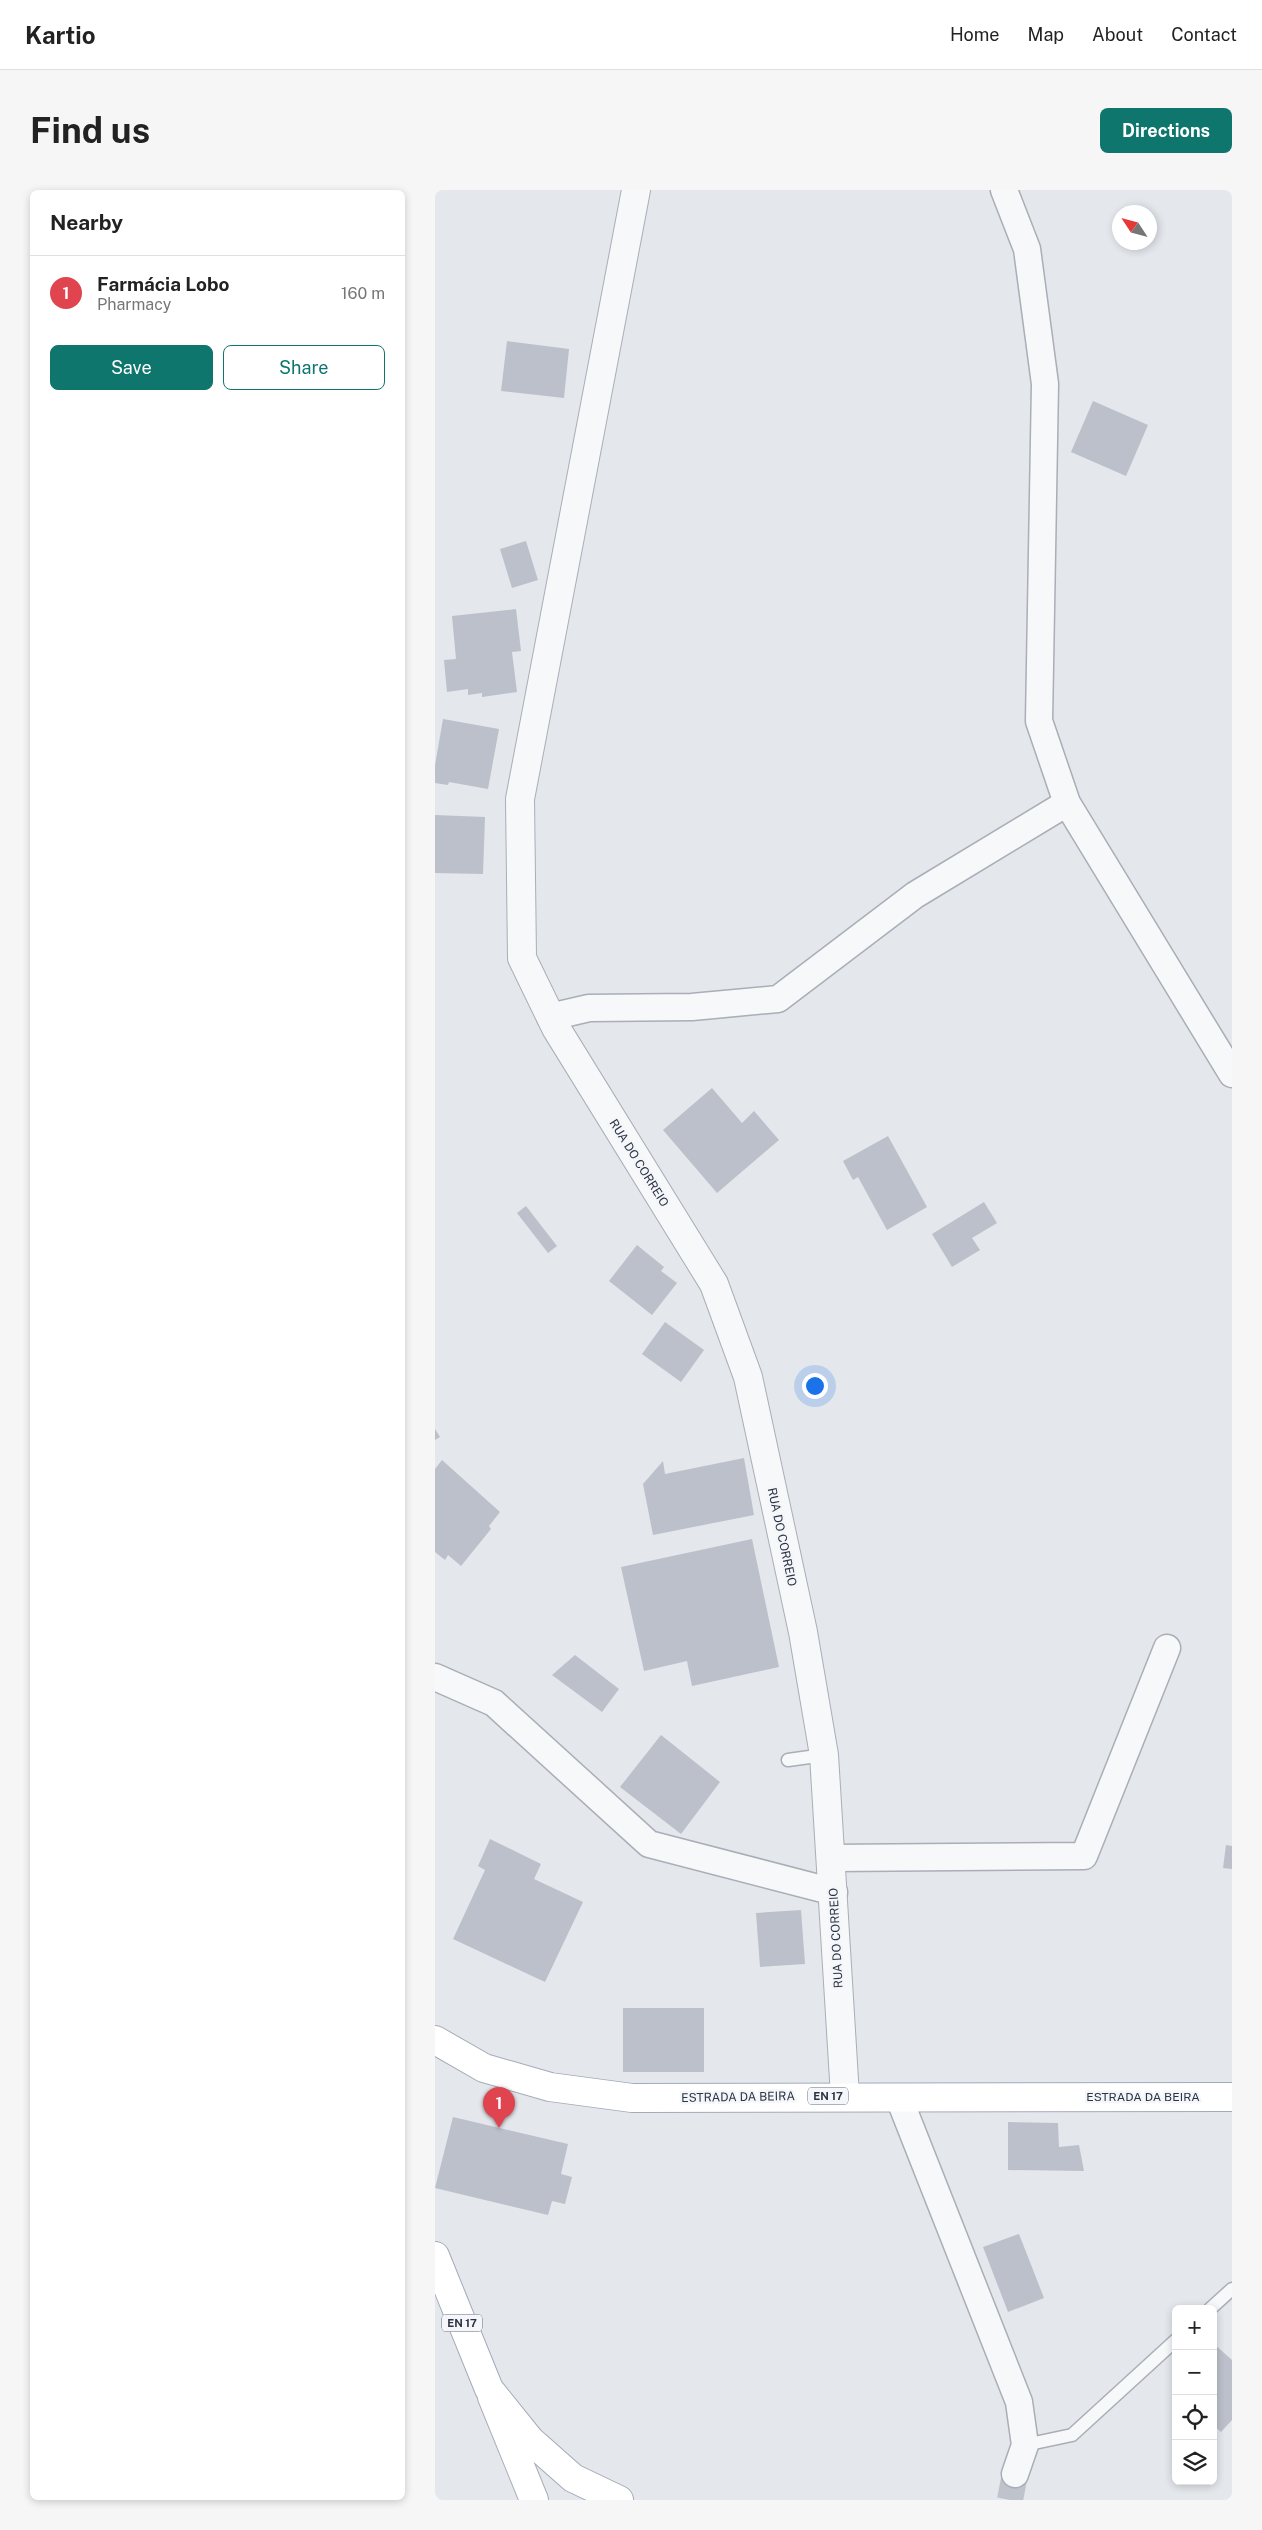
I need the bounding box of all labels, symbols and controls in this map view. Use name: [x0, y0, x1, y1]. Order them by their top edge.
text: Kartio: [25, 21, 96, 49]
text: Home: [950, 24, 1000, 45]
text: Map: [1028, 24, 1064, 45]
text: About: [1092, 24, 1143, 45]
text: Contact: [1171, 24, 1237, 45]
button: Directions: [1100, 108, 1232, 153]
text: Find us: [30, 110, 150, 151]
north arrow: [1112, 205, 1157, 250]
text: Nearby: [50, 210, 123, 235]
text: Farmácia Lobo: [97, 273, 229, 295]
text: 1: [63, 284, 69, 303]
text: 160 m: [341, 284, 385, 303]
text: Pharmacy: [97, 295, 171, 314]
button: Save: [50, 345, 213, 390]
button: Share: [223, 345, 385, 390]
street label: RUA DO CORREIO: [606, 1117, 672, 1209]
your location: [802, 1373, 828, 1399]
street label: RUA DO CORREIO: [765, 1486, 799, 1588]
street label: RUA DO CORREIO: [826, 1887, 846, 1989]
pin: 1: [483, 2087, 515, 2128]
road number: EN 17: [808, 2088, 848, 2104]
street label: ESTRADA DA BEIRA: [681, 2089, 795, 2105]
street label: ESTRADA DA BEIRA: [1086, 2090, 1200, 2104]
map controls: [1172, 2305, 1217, 2485]
button: +: [1172, 2305, 1217, 2350]
road number: EN 17: [442, 2314, 482, 2332]
button: −: [1172, 2350, 1217, 2395]
button: locate: [1172, 2395, 1217, 2440]
button: layers: [1172, 2440, 1217, 2485]

